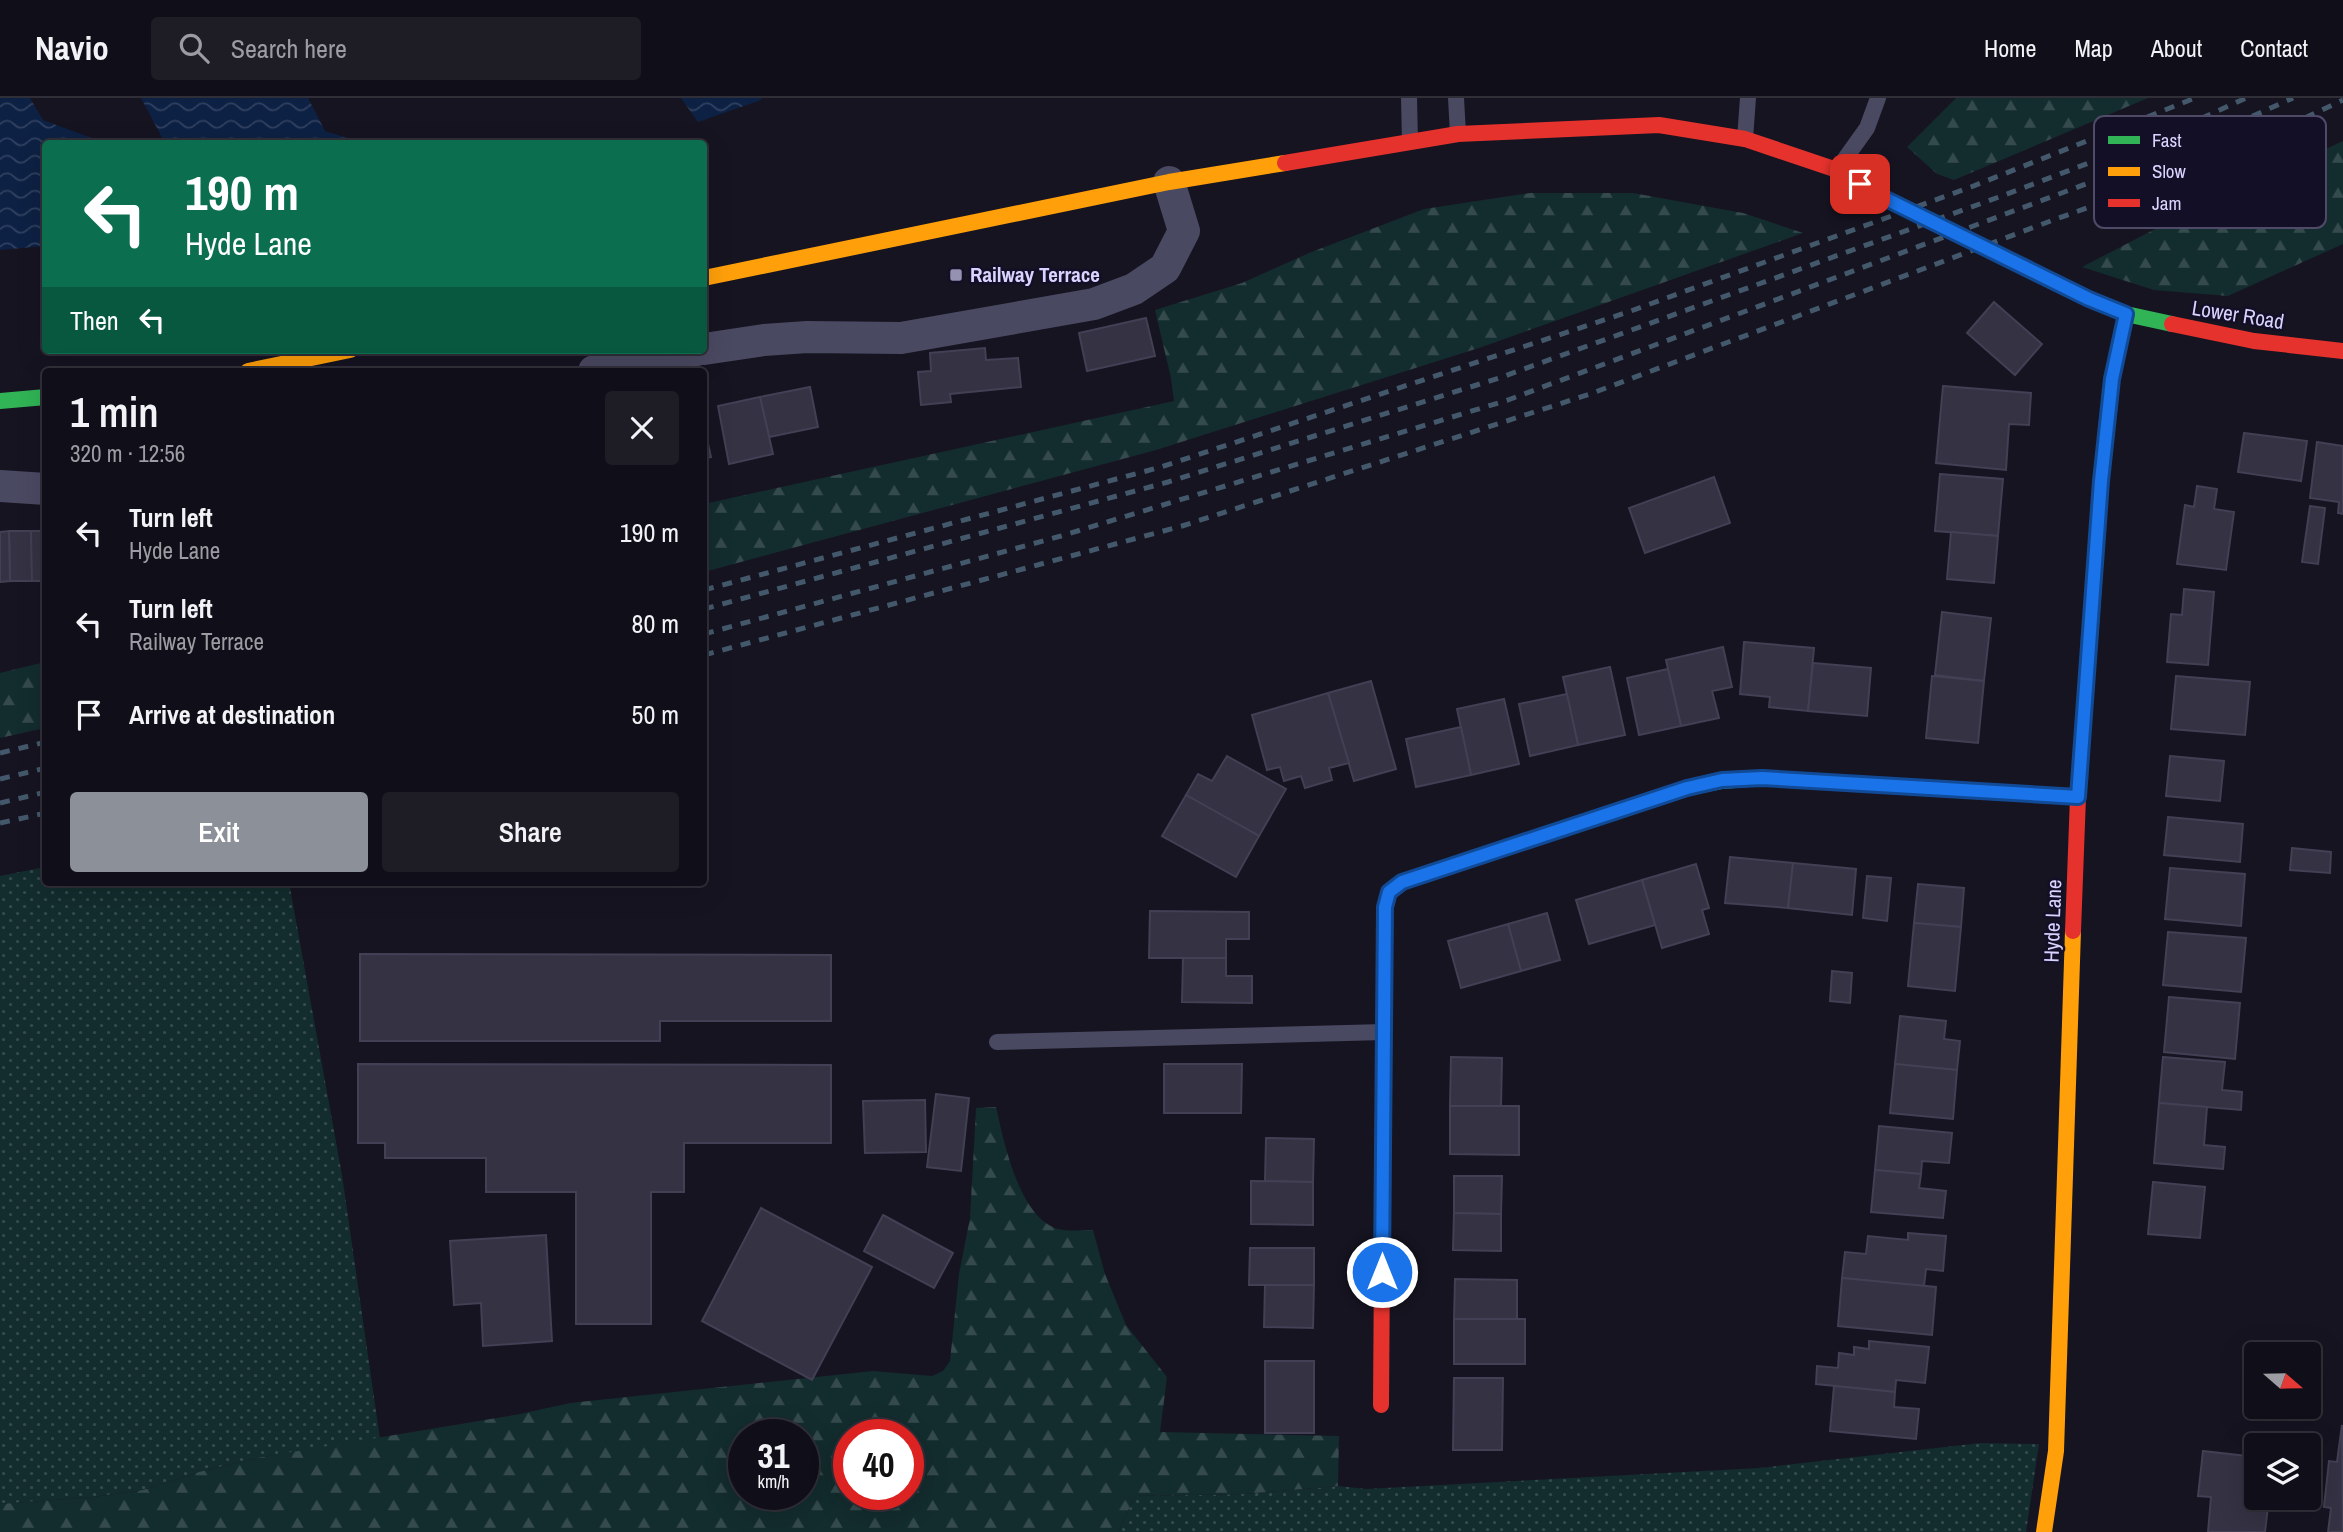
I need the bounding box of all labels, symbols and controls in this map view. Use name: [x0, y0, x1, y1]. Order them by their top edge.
search box: [151, 17, 641, 80]
text: Navio: [35, 26, 109, 70]
icon: search: [175, 29, 213, 67]
text: Search here: [231, 31, 347, 66]
text: Home: [1984, 32, 2036, 64]
text: Map: [2074, 32, 2113, 64]
text: About: [2151, 32, 2202, 64]
text: Contact: [2240, 32, 2308, 64]
legend: [2094, 116, 2326, 228]
text: Fast: [2152, 127, 2182, 153]
pin: [1830, 154, 1890, 214]
text: Slow: [2152, 158, 2187, 184]
text: 190 m: [185, 159, 299, 225]
icon: arrive: [1841, 165, 1879, 203]
icon: left: [70, 168, 161, 259]
text: Jam: [2152, 190, 2181, 216]
text: Hyde Lane: [185, 222, 312, 265]
place label: Railway Terrace: [970, 260, 1100, 289]
marker: Railway Terrace: [948, 267, 964, 283]
street label: Lower Road: [2190, 293, 2286, 336]
icon: left: [133, 301, 171, 339]
text: Then: [70, 303, 119, 338]
text: 1 min: [70, 384, 159, 440]
button: close: [605, 391, 679, 465]
text: 320 m · 12:56: [70, 438, 185, 469]
text: Turn left: [129, 500, 213, 535]
icon: left: [70, 514, 108, 552]
text: 190 m: [620, 515, 679, 550]
text: Hyde Lane: [129, 535, 220, 566]
text: Turn left: [129, 591, 213, 626]
icon: left: [70, 605, 108, 643]
text: 80 m: [632, 606, 679, 641]
text: Railway Terrace: [129, 626, 264, 657]
icon: arrive: [70, 696, 108, 734]
text: Arrive at destination: [129, 697, 335, 732]
text: 50 m: [632, 697, 679, 732]
button: Exit: [70, 792, 368, 872]
button: Share: [382, 792, 679, 872]
street label: Hyde Lane: [2037, 879, 2068, 963]
position arrow: [1345, 1235, 1419, 1309]
north arrow: [2244, 1342, 2320, 1419]
map controls: [2244, 1342, 2321, 1510]
speed limit sign: 40: [833, 1419, 924, 1510]
text: 31: [758, 1432, 789, 1479]
button: layers: [2244, 1433, 2321, 1510]
text: km/h: [758, 1469, 790, 1494]

